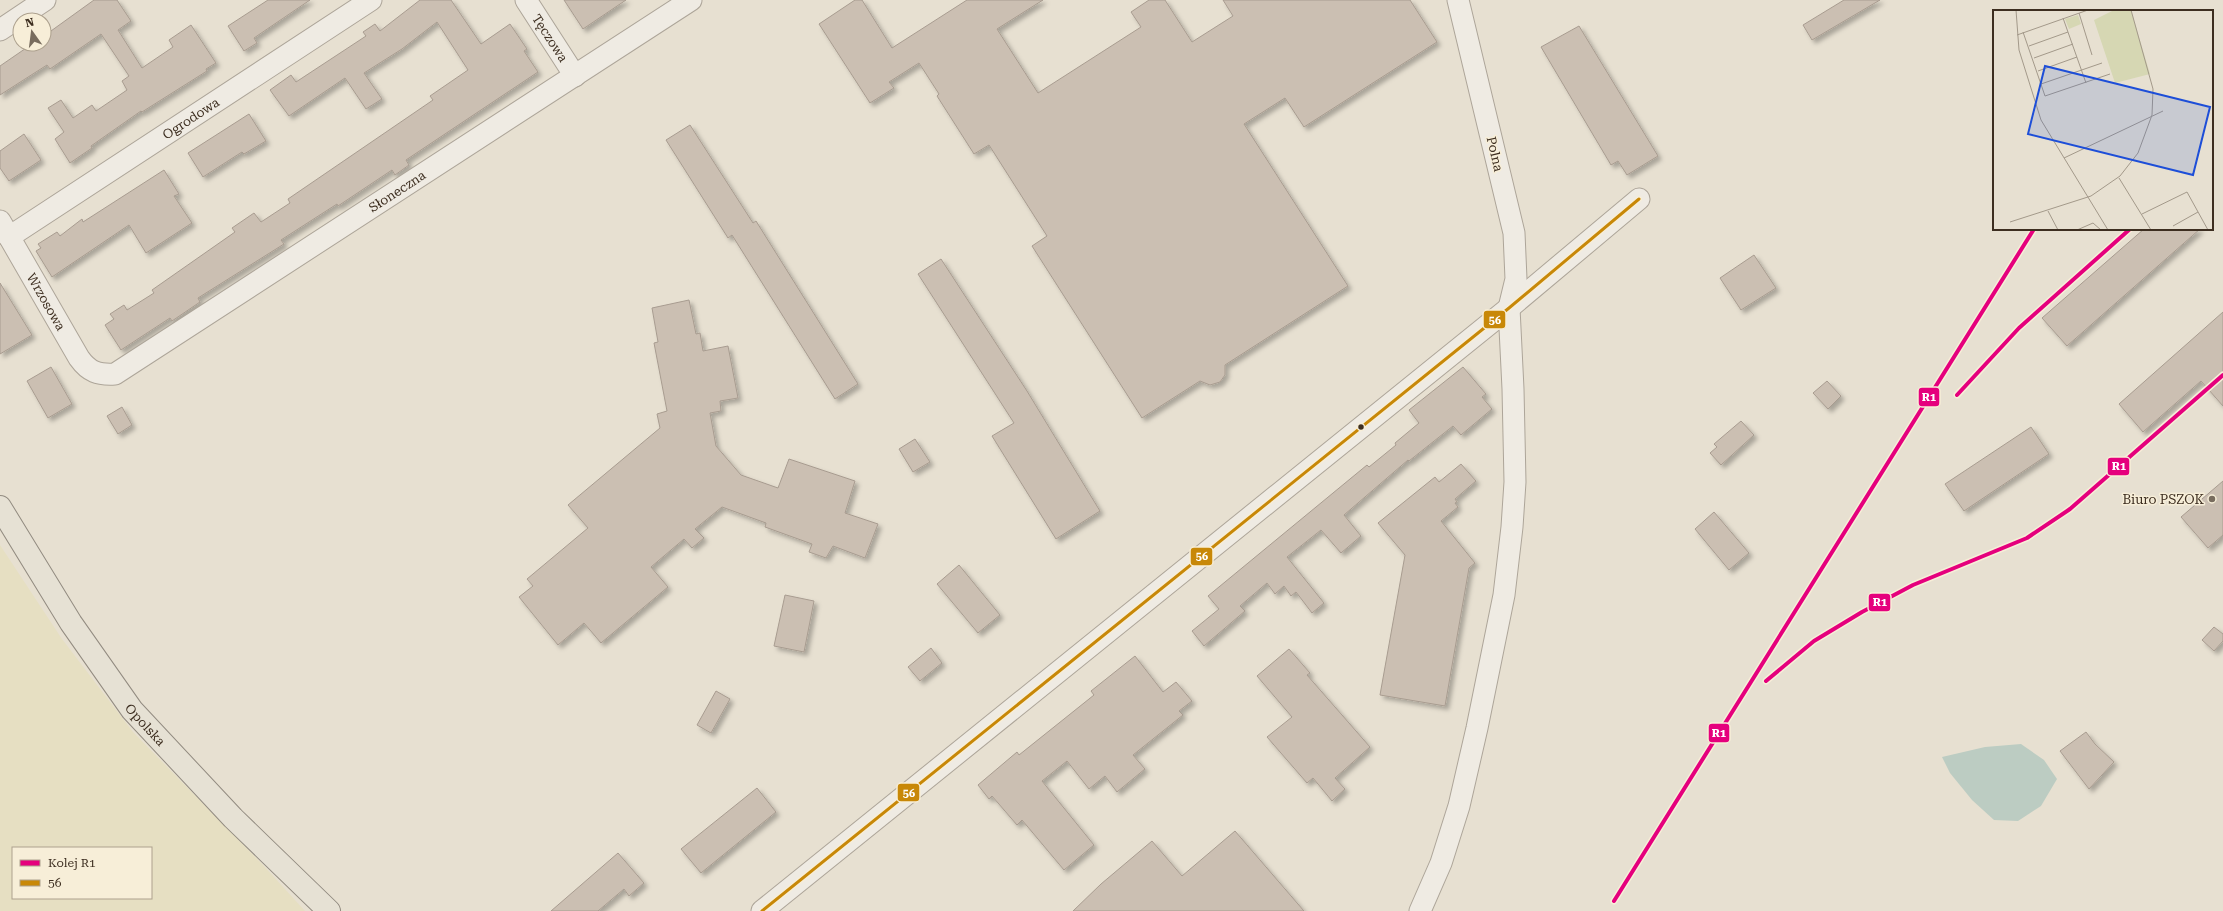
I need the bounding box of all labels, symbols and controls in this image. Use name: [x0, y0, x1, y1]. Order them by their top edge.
inset map: [1993, 10, 2213, 230]
street label: Tęczowa: [530, 11, 571, 64]
north arrow: [12, 12, 52, 52]
text: N: [24, 15, 36, 30]
street label: Ogrodowa: [159, 94, 222, 142]
street label: Polna: [1484, 135, 1506, 173]
street label: Słoneczna: [366, 167, 428, 215]
street label: Wrzosowa: [24, 270, 69, 333]
line badge: 56: [1483, 310, 1506, 329]
text: 56: [1489, 314, 1501, 327]
line badge: R1: [1918, 387, 1940, 407]
text: R1: [1922, 391, 1936, 404]
unlabelled marker: [1356, 422, 1366, 432]
line badge: R1: [2107, 457, 2130, 476]
text: R1: [2112, 460, 2126, 473]
place label: Biuro PSZOK: [2122, 492, 2205, 507]
marker: Biuro PSZOK: [2207, 494, 2217, 504]
line badge: 56: [1190, 547, 1213, 566]
text: 56: [1196, 550, 1208, 563]
line badge: R1: [1868, 593, 1891, 612]
text: R1: [1873, 596, 1887, 609]
street label: Opolska: [122, 701, 169, 748]
line badge: R1: [1708, 723, 1730, 743]
text: R1: [1712, 727, 1726, 740]
line badge: 56: [897, 783, 920, 802]
text: 56: [903, 787, 915, 800]
legend: [12, 847, 152, 899]
text: Kolej R1: [48, 856, 96, 870]
text: 56: [48, 876, 62, 890]

